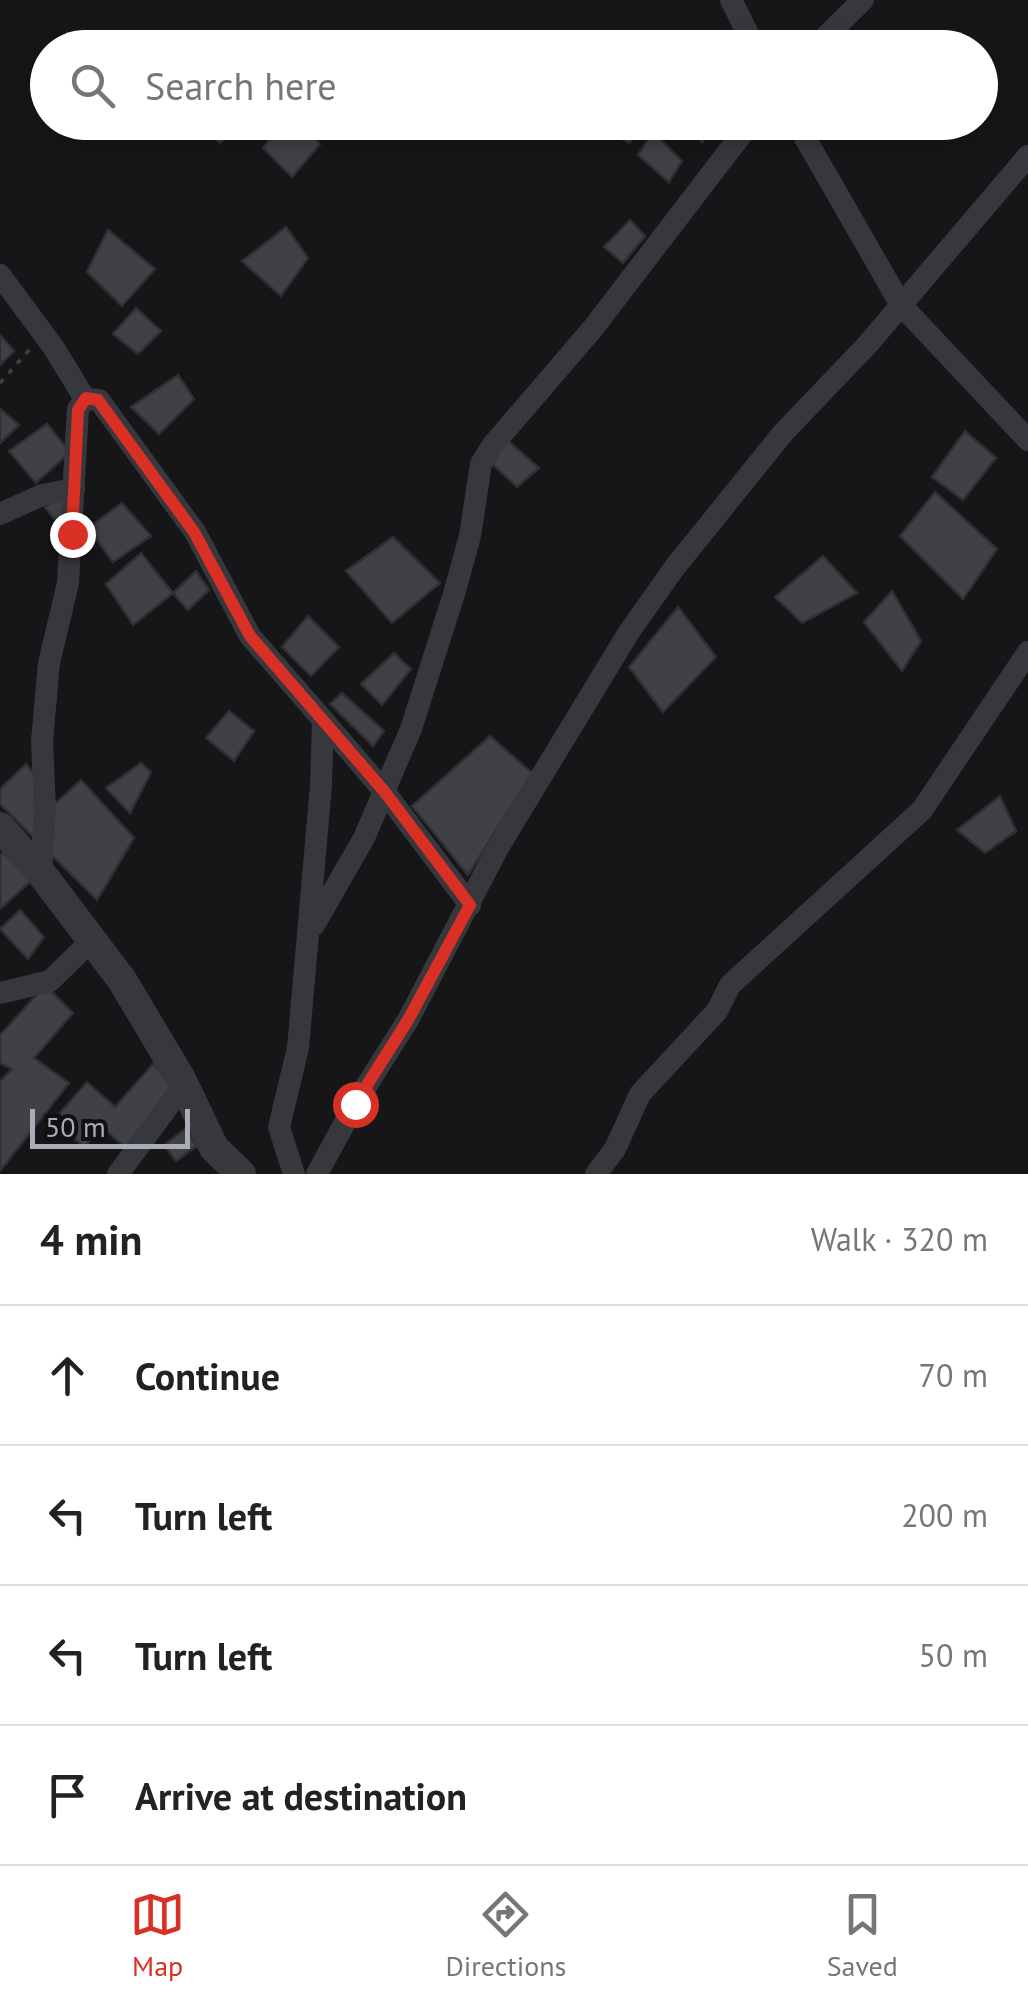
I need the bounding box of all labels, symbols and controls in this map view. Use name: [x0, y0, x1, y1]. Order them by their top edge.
search box: [30, 30, 998, 140]
icon: search: [65, 58, 120, 113]
text: Search here: [145, 61, 337, 110]
route end: [50, 512, 96, 558]
route start: [333, 1082, 379, 1128]
scale bar: [30, 1104, 190, 1148]
text: 50 m: [45, 1108, 106, 1145]
text: 4 min: [40, 1212, 142, 1267]
text: Walk · 320 m: [811, 1218, 988, 1260]
icon: ahead: [40, 1348, 95, 1403]
text: Continue: [135, 1351, 280, 1400]
text: 70 m: [919, 1354, 988, 1396]
icon: left: [40, 1488, 95, 1543]
text: Turn left: [135, 1491, 272, 1540]
text: 200 m: [901, 1494, 988, 1536]
icon: left: [40, 1628, 95, 1683]
text: Turn left: [135, 1631, 272, 1680]
text: 50 m: [919, 1634, 988, 1676]
icon: arrive: [40, 1768, 95, 1823]
text: Arrive at destination: [135, 1771, 467, 1820]
tab: Map: [130, 1887, 185, 1984]
tab: Directions: [445, 1887, 566, 1984]
tab: Saved: [827, 1887, 898, 1984]

